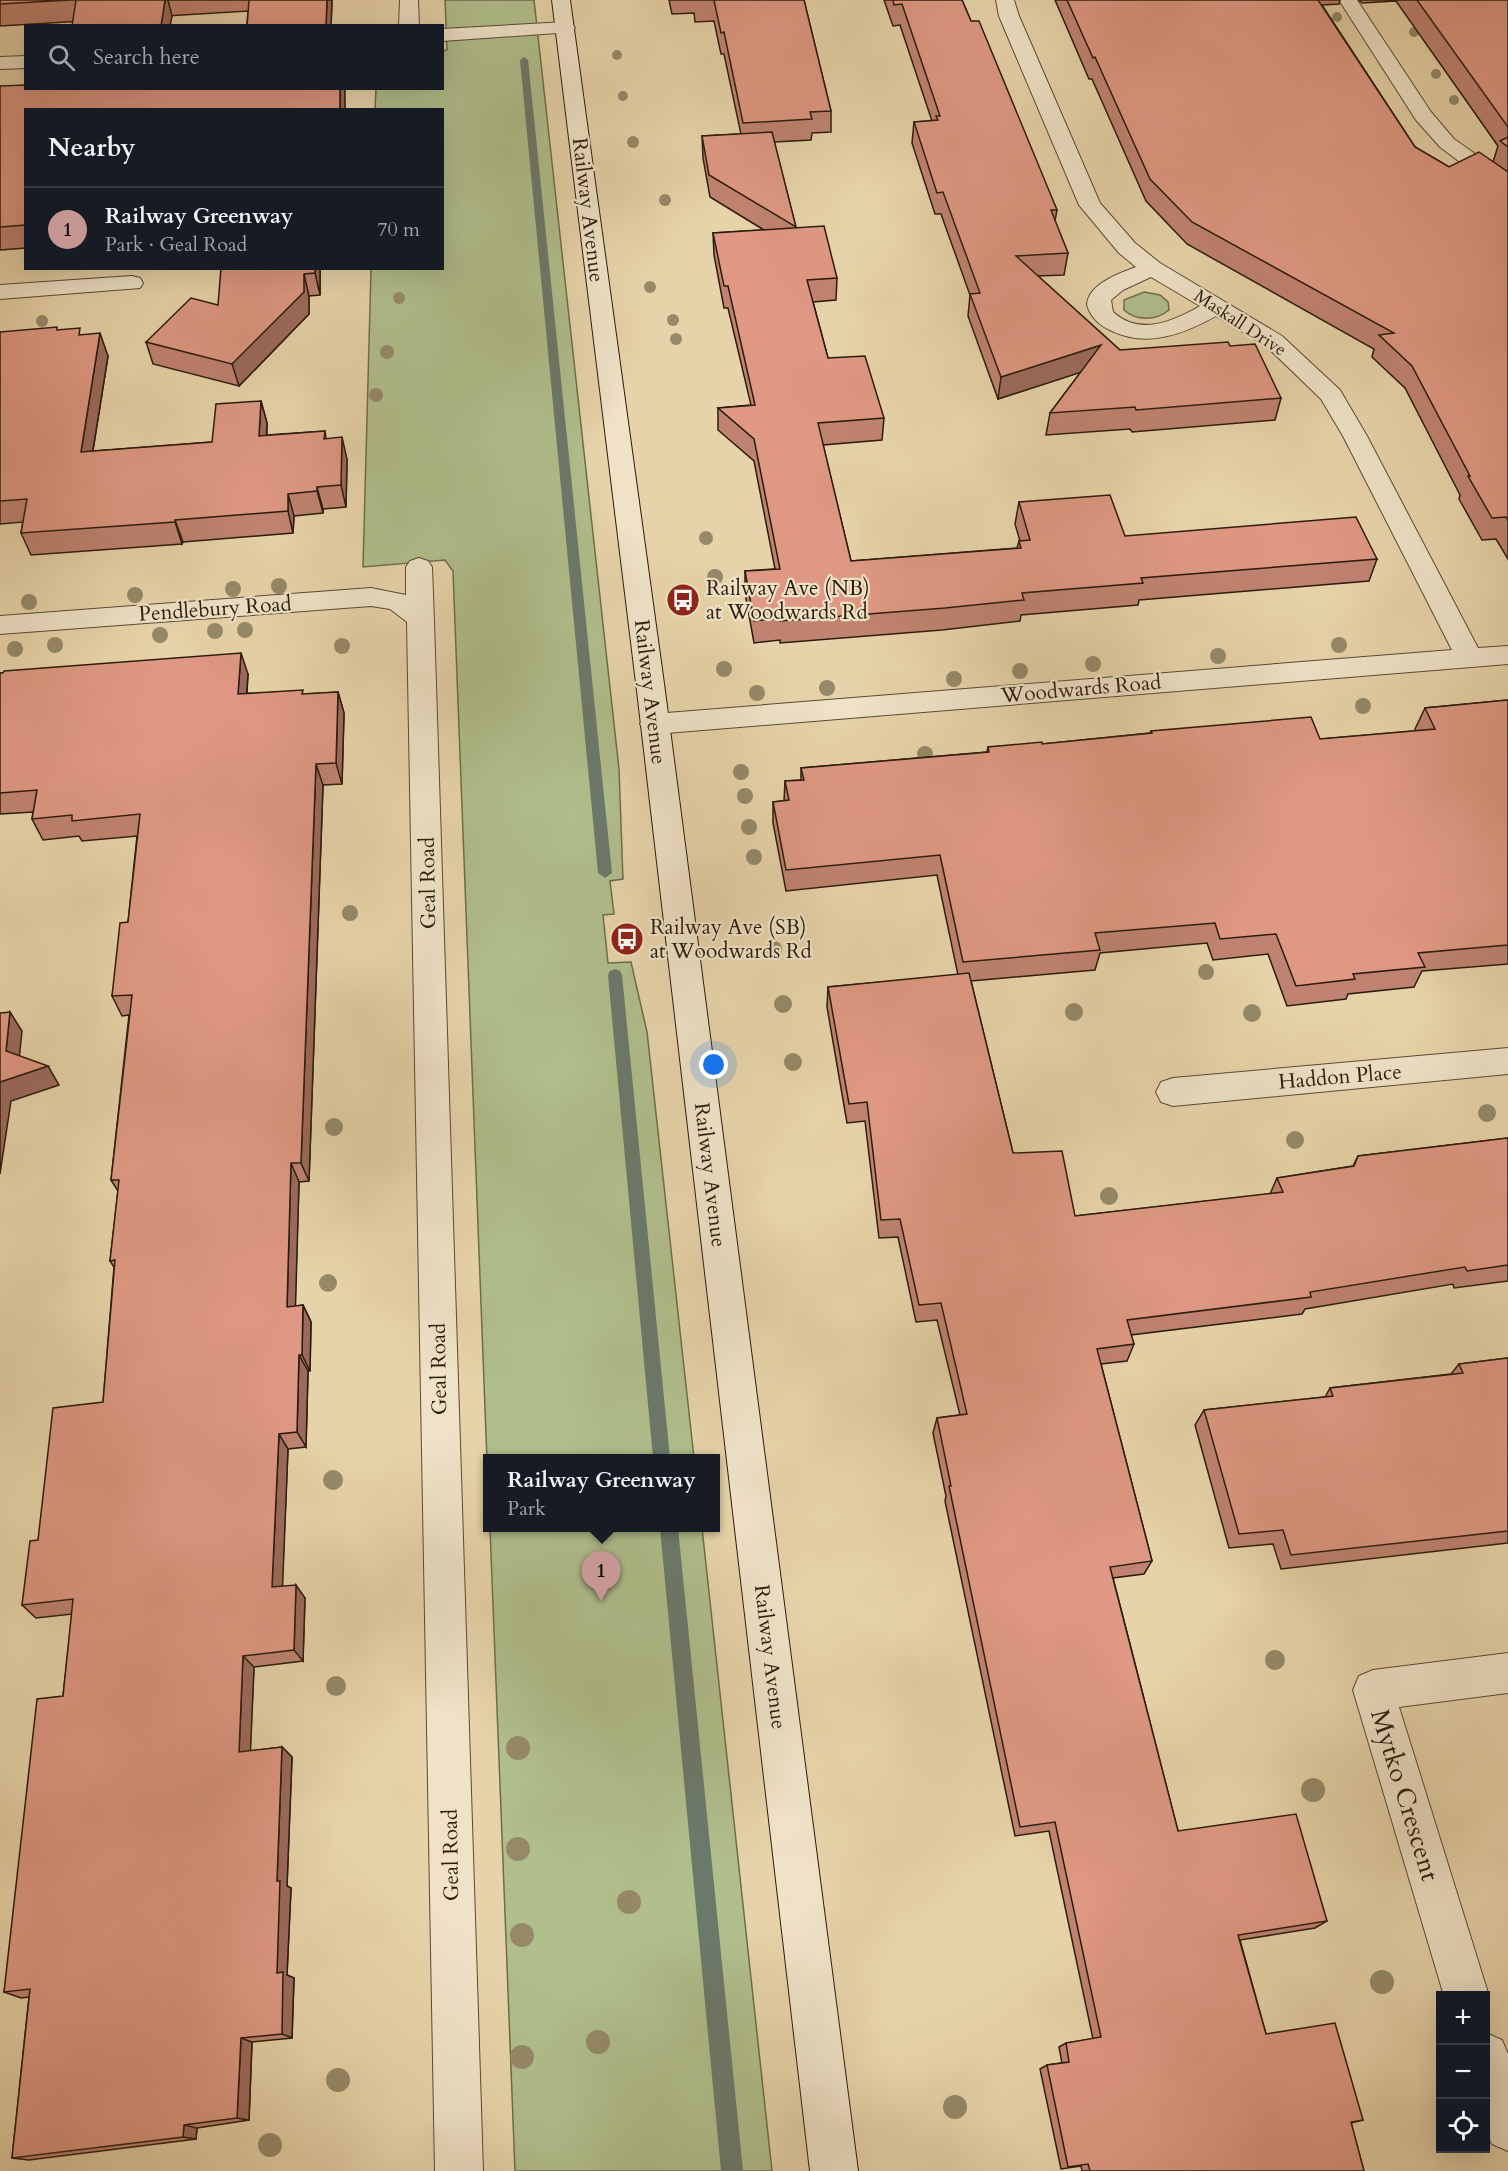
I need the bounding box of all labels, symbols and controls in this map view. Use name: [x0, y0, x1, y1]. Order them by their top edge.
search box: [24, 24, 444, 90]
icon: search: [45, 41, 78, 74]
text: Search here: [93, 42, 200, 72]
text: Nearby: [48, 130, 136, 165]
street label: Railway Avenue: [565, 136, 611, 284]
text: Railway Greenway: [105, 201, 293, 231]
text: 1: [62, 216, 73, 243]
text: 70 m: [377, 216, 420, 243]
text: Park · Geal Road: [105, 231, 247, 258]
street label: Maskall Drive: [1189, 284, 1291, 362]
place label: Railway Ave (NB) at Woodwards Rd: [706, 574, 870, 627]
bus stop icon: Railway Ave (NB) at Woodwards Rd: [665, 582, 701, 618]
street label: Pendlebury Road: [138, 589, 292, 629]
street label: Railway Avenue: [627, 618, 673, 766]
street label: Woodwards Road: [999, 668, 1162, 711]
street label: Geal Road: [413, 837, 443, 929]
place label: Railway Ave (SB) at Woodwards Rd: [650, 913, 812, 966]
bus stop icon: Railway Ave (SB) at Woodwards Rd: [609, 921, 645, 957]
your location: [699, 1050, 728, 1079]
street label: Haddon Place: [1277, 1057, 1403, 1097]
street label: Railway Avenue: [687, 1101, 733, 1249]
street label: Geal Road: [424, 1323, 454, 1415]
popup: [483, 1454, 720, 1532]
text: Railway Greenway: [507, 1465, 696, 1495]
text: Park: [507, 1495, 546, 1522]
pin: 1: [582, 1552, 620, 1601]
street label: Railway Avenue: [747, 1583, 793, 1731]
street label: Mytko Crescent: [1362, 1705, 1448, 1885]
street label: Geal Road: [436, 1809, 466, 1901]
map controls: [1436, 1991, 1490, 2153]
button: +: [1436, 1991, 1490, 2045]
button: −: [1436, 2045, 1490, 2099]
button: locate: [1436, 2099, 1490, 2153]

